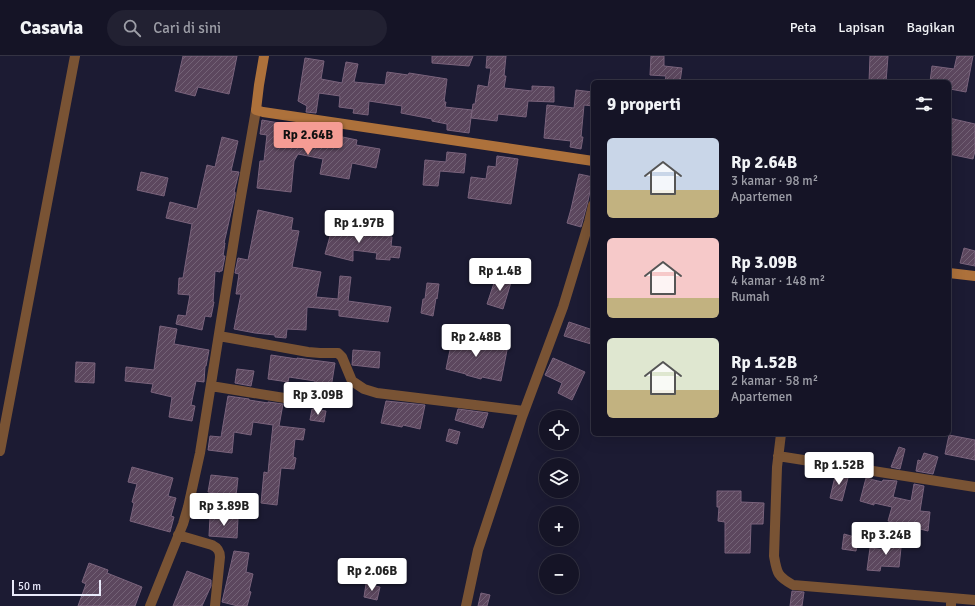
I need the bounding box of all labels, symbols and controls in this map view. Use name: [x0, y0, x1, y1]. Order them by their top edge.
search box: [107, 10, 387, 46]
text: Casavia: [20, 16, 83, 40]
icon: search: [121, 17, 143, 39]
text: Cari di sini: [153, 19, 221, 37]
text: Peta: [790, 19, 816, 36]
text: Lapisan: [838, 19, 885, 36]
text: Bagikan: [907, 19, 955, 36]
icon: filters: [913, 93, 935, 115]
text: 9 properti: [607, 94, 681, 115]
pin: Rp 2.64B: [267, 122, 349, 156]
text: Rp 2.64B: [283, 127, 333, 143]
text: Rp 2.64B: [731, 152, 797, 173]
icon: home: [639, 154, 687, 202]
text: 3 kamar · 98 m²: [731, 173, 818, 189]
text: Apartemen: [731, 189, 792, 205]
pin: Rp 1.97B: [318, 210, 400, 244]
text: Rp 1.97B: [334, 215, 384, 231]
text: Rp 3.09B: [731, 252, 797, 273]
icon: home: [639, 254, 687, 302]
pin: Rp 1.4B: [463, 258, 537, 292]
text: Rp 1.4B: [478, 263, 522, 279]
text: 4 kamar · 148 m²: [731, 273, 825, 289]
text: Rumah: [731, 289, 770, 305]
pin: Rp 2.48B: [435, 324, 517, 358]
text: Rp 2.48B: [451, 329, 501, 345]
text: Rp 1.52B: [731, 352, 797, 373]
icon: home: [639, 354, 687, 402]
text: 2 kamar · 58 m²: [731, 373, 818, 389]
pin: Rp 3.09B: [277, 382, 359, 416]
text: Rp 3.09B: [293, 387, 343, 403]
text: Apartemen: [731, 389, 792, 405]
map controls: [539, 410, 579, 594]
button: locate: [539, 410, 579, 450]
pin: Rp 1.52B: [798, 452, 880, 486]
text: Rp 1.52B: [814, 457, 864, 473]
button: layers: [539, 458, 579, 498]
pin: Rp 3.89B: [183, 493, 265, 527]
text: Rp 3.89B: [199, 498, 249, 514]
button: +: [539, 506, 579, 546]
pin: Rp 3.24B: [845, 522, 927, 556]
text: Rp 3.24B: [861, 527, 911, 543]
button: −: [539, 554, 579, 594]
pin: Rp 2.06B: [331, 558, 413, 592]
text: Rp 2.06B: [347, 563, 397, 579]
scale bar: [12, 578, 101, 597]
text: 50 m: [18, 580, 41, 593]

